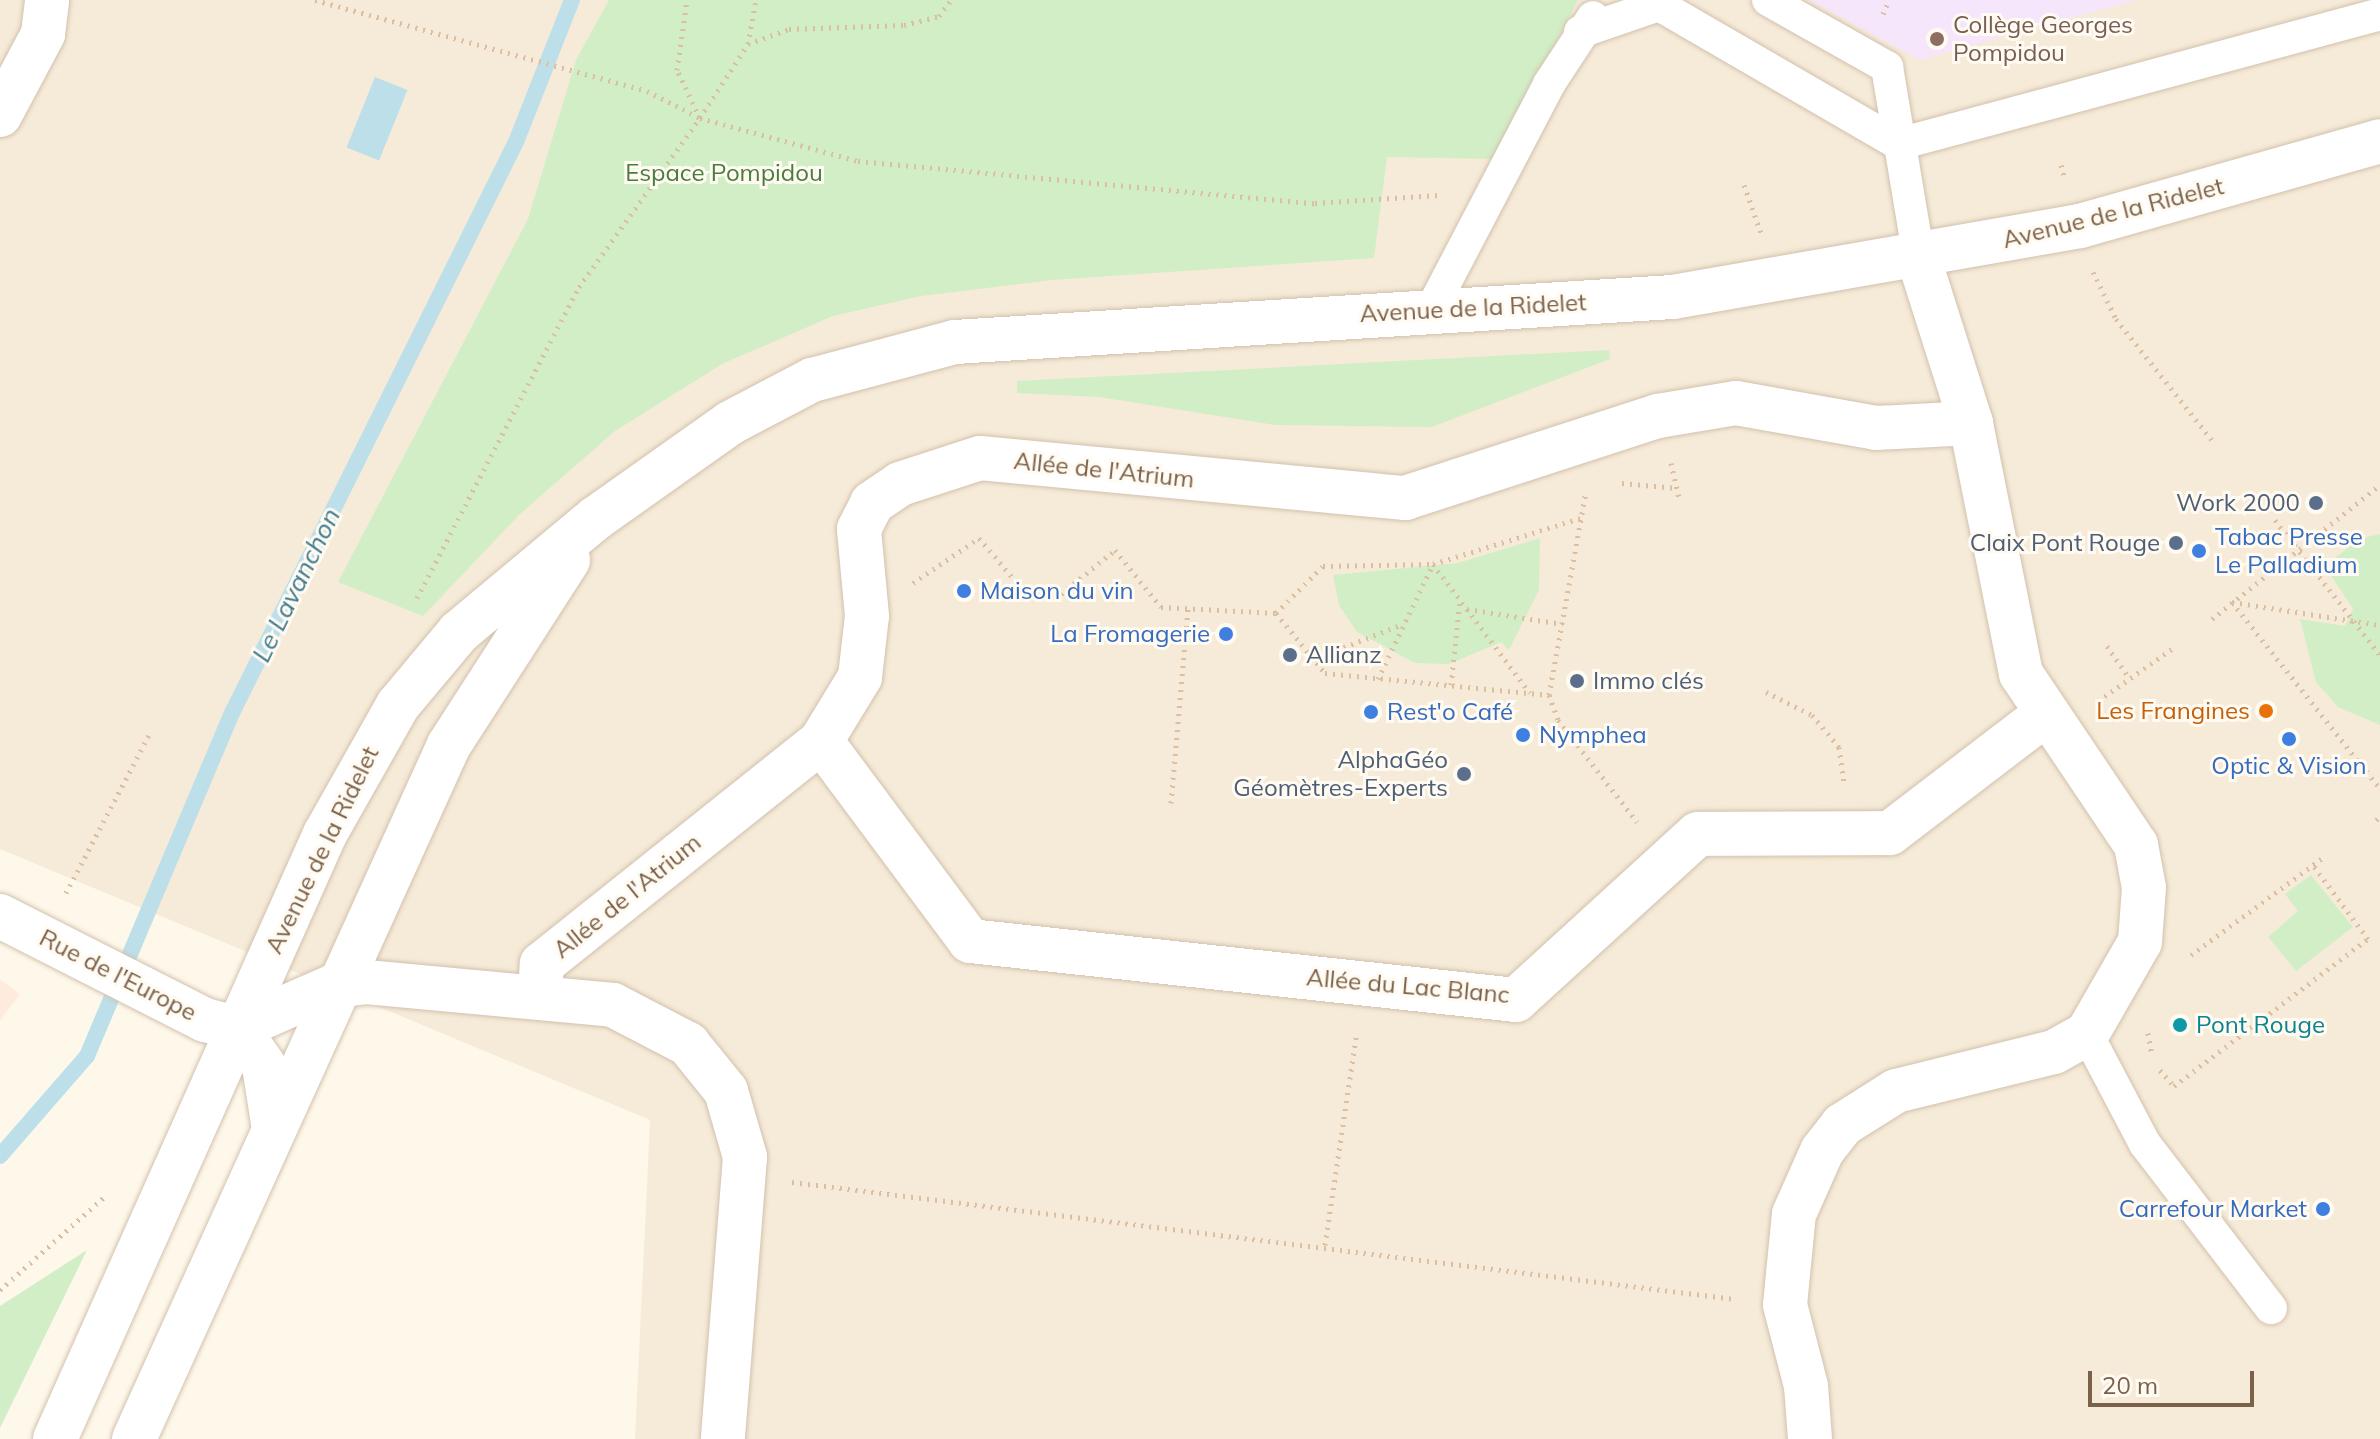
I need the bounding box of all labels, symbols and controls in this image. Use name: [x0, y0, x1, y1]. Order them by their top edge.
place label: Collège Georges Pompidou: [1953, 11, 2133, 67]
marker: Collège Georges Pompidou: [1928, 30, 1946, 48]
park label: Espace Pompidou: [625, 159, 823, 187]
street label: Avenue de la Ridelet: [1999, 172, 2227, 254]
street label: Avenue de la Ridelet: [1359, 288, 1587, 328]
street label: Allée de l'Atrium: [1012, 446, 1196, 494]
place label: Work 2000: [2176, 489, 2300, 517]
marker: Work 2000: [2307, 494, 2325, 512]
water label: Le Lavanchon: [245, 503, 347, 667]
place label: Tabac Presse Le Palladium: [2215, 523, 2363, 579]
place label: Claix Pont Rouge: [1970, 529, 2160, 557]
marker: Claix Pont Rouge: [2167, 534, 2185, 552]
marker: Tabac Presse Le Palladium: [2190, 542, 2208, 560]
place label: Maison du vin: [980, 577, 1134, 605]
marker: Maison du vin: [955, 582, 973, 600]
place label: La Fromagerie: [1050, 620, 1210, 648]
marker: La Fromagerie: [1217, 625, 1235, 643]
place label: Allianz: [1306, 641, 1382, 669]
marker: Allianz: [1281, 646, 1299, 664]
place label: Immo clés: [1593, 667, 1704, 695]
marker: Immo clés: [1568, 672, 1586, 690]
place label: Les Frangines: [2096, 697, 2250, 725]
place label: Rest'o Café: [1387, 698, 1513, 726]
marker: Les Frangines: [2257, 702, 2275, 720]
marker: Rest'o Café: [1362, 703, 1380, 721]
place label: Nymphea: [1539, 721, 1647, 749]
marker: Nymphea: [1514, 726, 1532, 744]
marker: Optic & Vision: [2280, 730, 2298, 748]
street label: Avenue de la Ridelet: [259, 742, 385, 958]
place label: AlphaGéo Géomètres-Experts: [1233, 746, 1448, 802]
place label: Optic & Vision: [2211, 752, 2367, 780]
marker: AlphaGéo Géomètres-Experts: [1455, 765, 1473, 783]
street label: Allée de l'Atrium: [548, 828, 706, 964]
street label: Rue de l'Europe: [35, 923, 201, 1027]
street label: Allée du Lac Blanc: [1305, 963, 1511, 1009]
place label: Pont Rouge: [2196, 1011, 2325, 1039]
marker: Pont Rouge: [2171, 1016, 2189, 1034]
place label: Carrefour Market: [2119, 1195, 2307, 1223]
marker: Carrefour Market: [2314, 1200, 2332, 1218]
scale bar: [2092, 1355, 2258, 1405]
text: 20 m: [2102, 1370, 2158, 1400]

